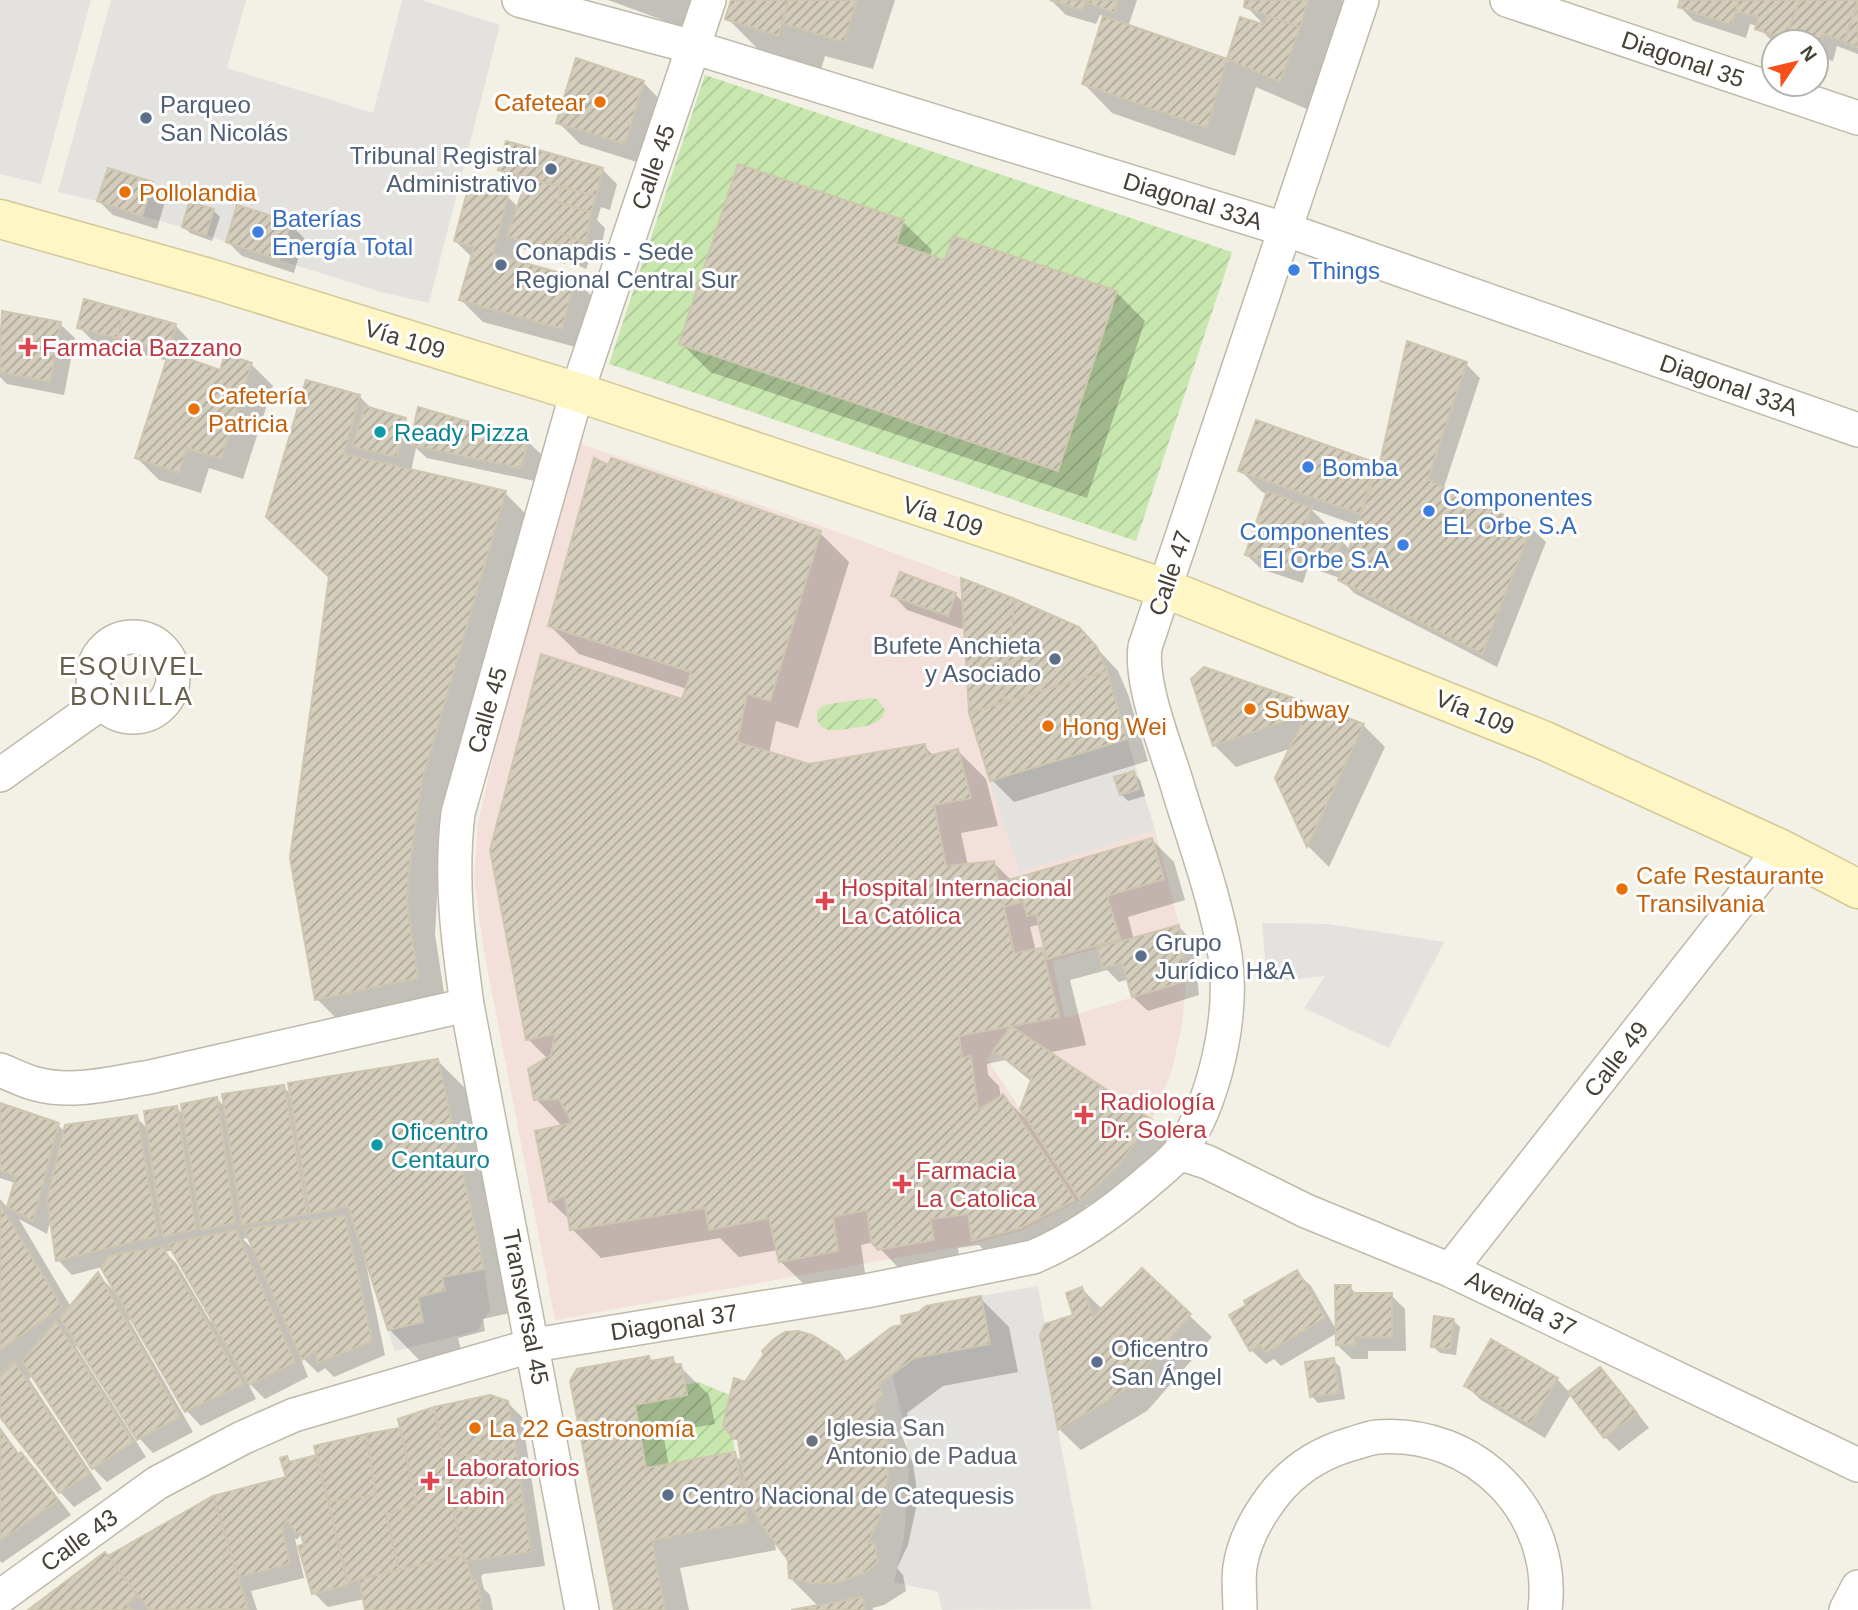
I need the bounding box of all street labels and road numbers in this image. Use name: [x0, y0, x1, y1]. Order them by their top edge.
street label: Diagonal 35: [1618, 25, 1748, 93]
street label: Calle 45: [626, 121, 680, 213]
street label: Diagonal 33A: [1120, 167, 1266, 235]
street label: Vía 109: [361, 314, 449, 364]
street label: Diagonal 33A: [1656, 349, 1802, 421]
street label: Vía 109: [899, 490, 987, 542]
street label: Calle 47: [1143, 527, 1197, 619]
street label: Calle 45: [462, 664, 512, 756]
street label: Vía 109: [1432, 684, 1518, 740]
street label: Calle 49: [1578, 1016, 1654, 1102]
street label: Transversal 45: [498, 1227, 554, 1387]
street label: Avenida 37: [1461, 1265, 1581, 1341]
street label: Diagonal 37: [609, 1299, 739, 1345]
street label: Calle 43: [35, 1503, 123, 1577]

